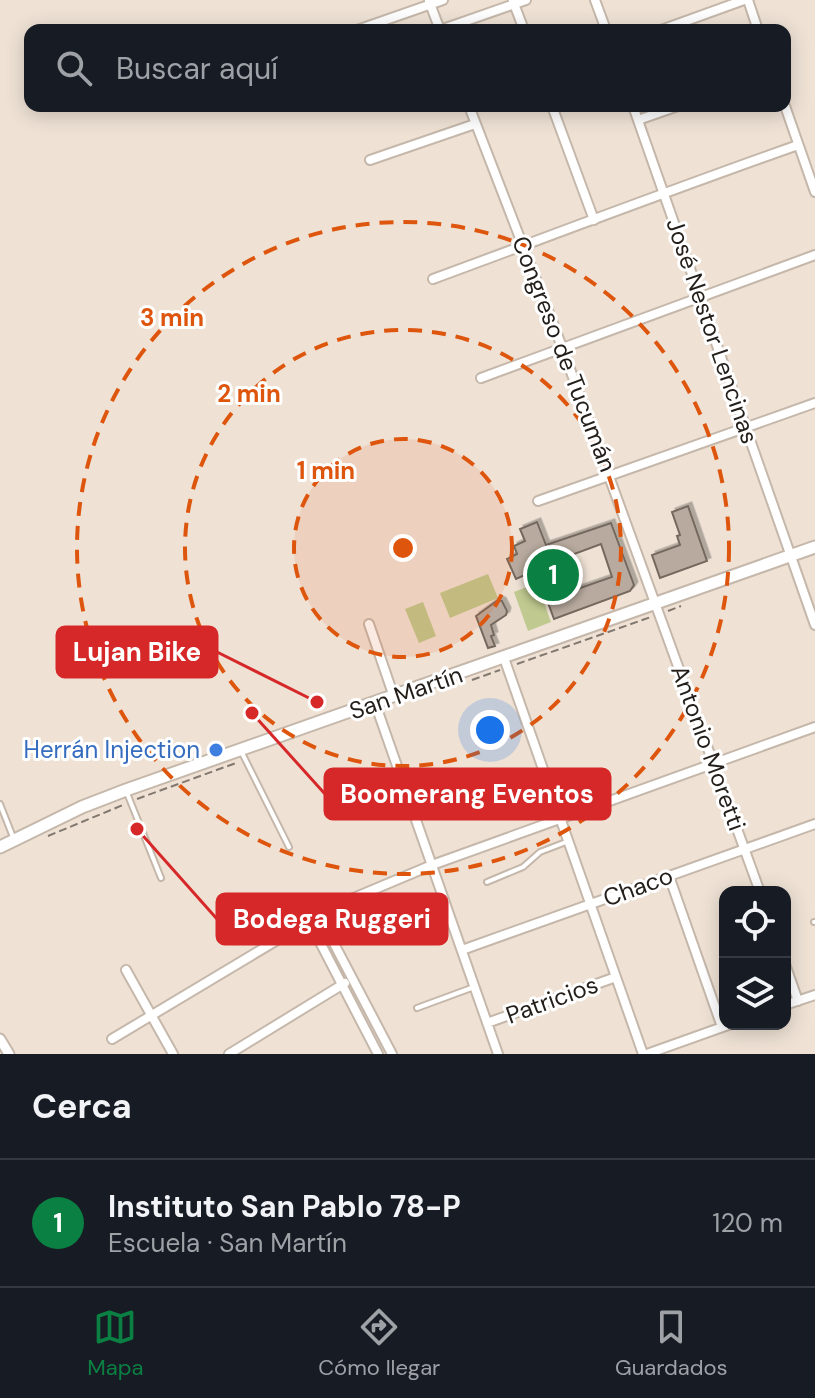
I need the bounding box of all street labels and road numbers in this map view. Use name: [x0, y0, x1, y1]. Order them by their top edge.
street label: José Nestor Lencinas: [659, 214, 766, 448]
street label: Congreso de Tucumán: [505, 232, 624, 476]
street label: San Martín: [345, 659, 467, 726]
street label: Antonio Moretti: [664, 661, 753, 835]
street label: Chaco: [599, 860, 677, 913]
street label: Patricios: [501, 969, 602, 1030]

